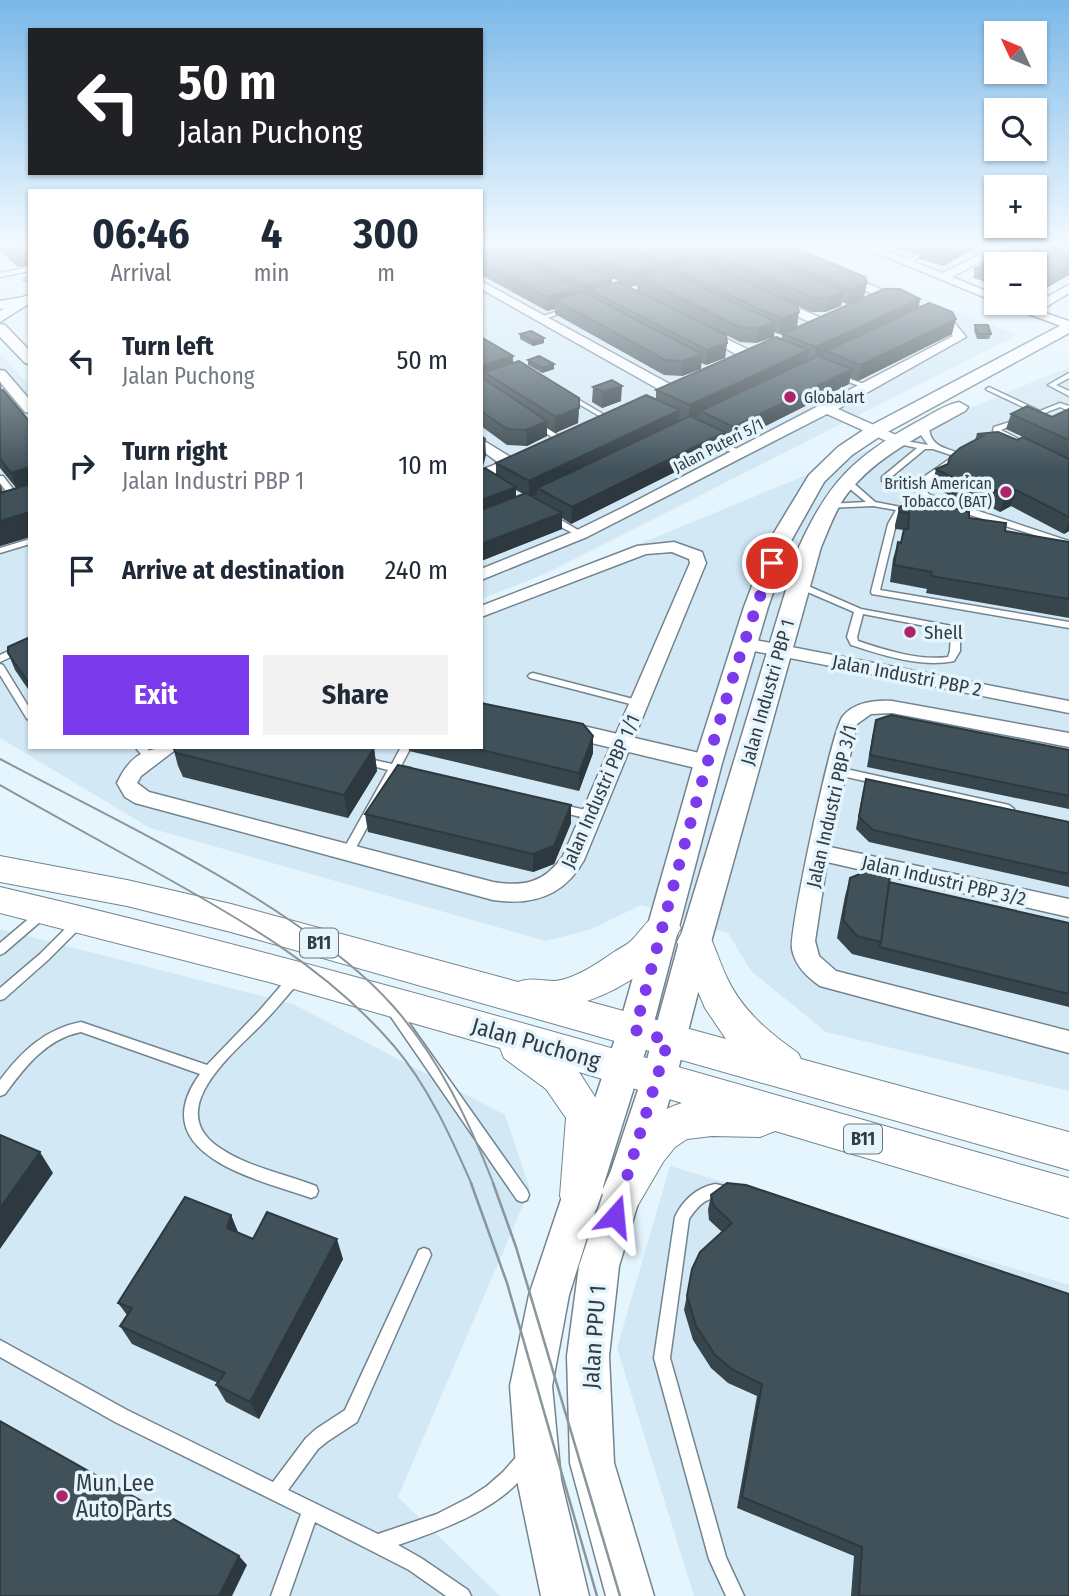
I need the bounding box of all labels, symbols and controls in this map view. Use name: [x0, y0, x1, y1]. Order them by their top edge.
north arrow: [984, 21, 1046, 84]
map controls: [984, 21, 1047, 315]
text: 50 m: [178, 53, 276, 112]
icon: left: [63, 56, 154, 147]
button: search: [984, 98, 1047, 161]
text: Jalan Puchong: [178, 113, 362, 151]
button: +: [984, 175, 1047, 238]
text: 06:46: [92, 209, 190, 259]
text: 4: [261, 209, 282, 259]
text: 300: [353, 209, 419, 259]
button: −: [984, 252, 1047, 315]
text: Arrival: [110, 259, 171, 287]
text: min: [254, 259, 289, 287]
text: m: [377, 259, 395, 287]
text: Turn left: [122, 331, 214, 362]
icon: left: [63, 342, 101, 380]
text: 50 m: [396, 345, 448, 376]
text: Jalan Puchong: [122, 362, 255, 390]
place label: Globalart: [804, 388, 865, 407]
marker: Globalart: [782, 389, 798, 405]
street label: Jalan Puteri 5/1: [670, 415, 766, 476]
text: Turn right: [122, 436, 228, 467]
icon: right: [63, 447, 101, 485]
text: 10 m: [398, 450, 448, 481]
text: Jalan Industri PBP 1: [122, 467, 304, 495]
place label: British American Tobacco (BAT): [884, 474, 992, 511]
marker: British American Tobacco (BAT): [998, 484, 1014, 500]
pin: [742, 533, 802, 593]
icon: arrive: [753, 544, 791, 582]
icon: arrive: [63, 552, 101, 590]
text: Arrive at destination: [122, 555, 345, 586]
text: 240 m: [385, 555, 448, 586]
street label: Jalan Industri PBP 1: [736, 617, 799, 768]
place label: Shell: [924, 621, 963, 644]
marker: Shell: [902, 624, 918, 640]
street label: Jalan Industri PBP 2: [830, 650, 983, 701]
button: Exit: [63, 655, 249, 735]
button: Share: [263, 655, 448, 735]
street label: Jalan Industri PBP 1/1: [556, 711, 645, 872]
street label: Jalan Industri PBP 3/1: [802, 722, 861, 890]
street label: Jalan Industri PBP 3/2: [860, 850, 1028, 911]
road number: B11: [300, 928, 338, 958]
street label: Jalan Puchong: [468, 1011, 604, 1075]
road number: B11: [844, 1124, 882, 1154]
position arrow: [578, 1179, 652, 1253]
street label: Jalan PPU 1: [576, 1284, 612, 1390]
place label: Mun Lee Auto Parts: [76, 1469, 172, 1523]
marker: Mun Lee Auto Parts: [54, 1488, 70, 1504]

